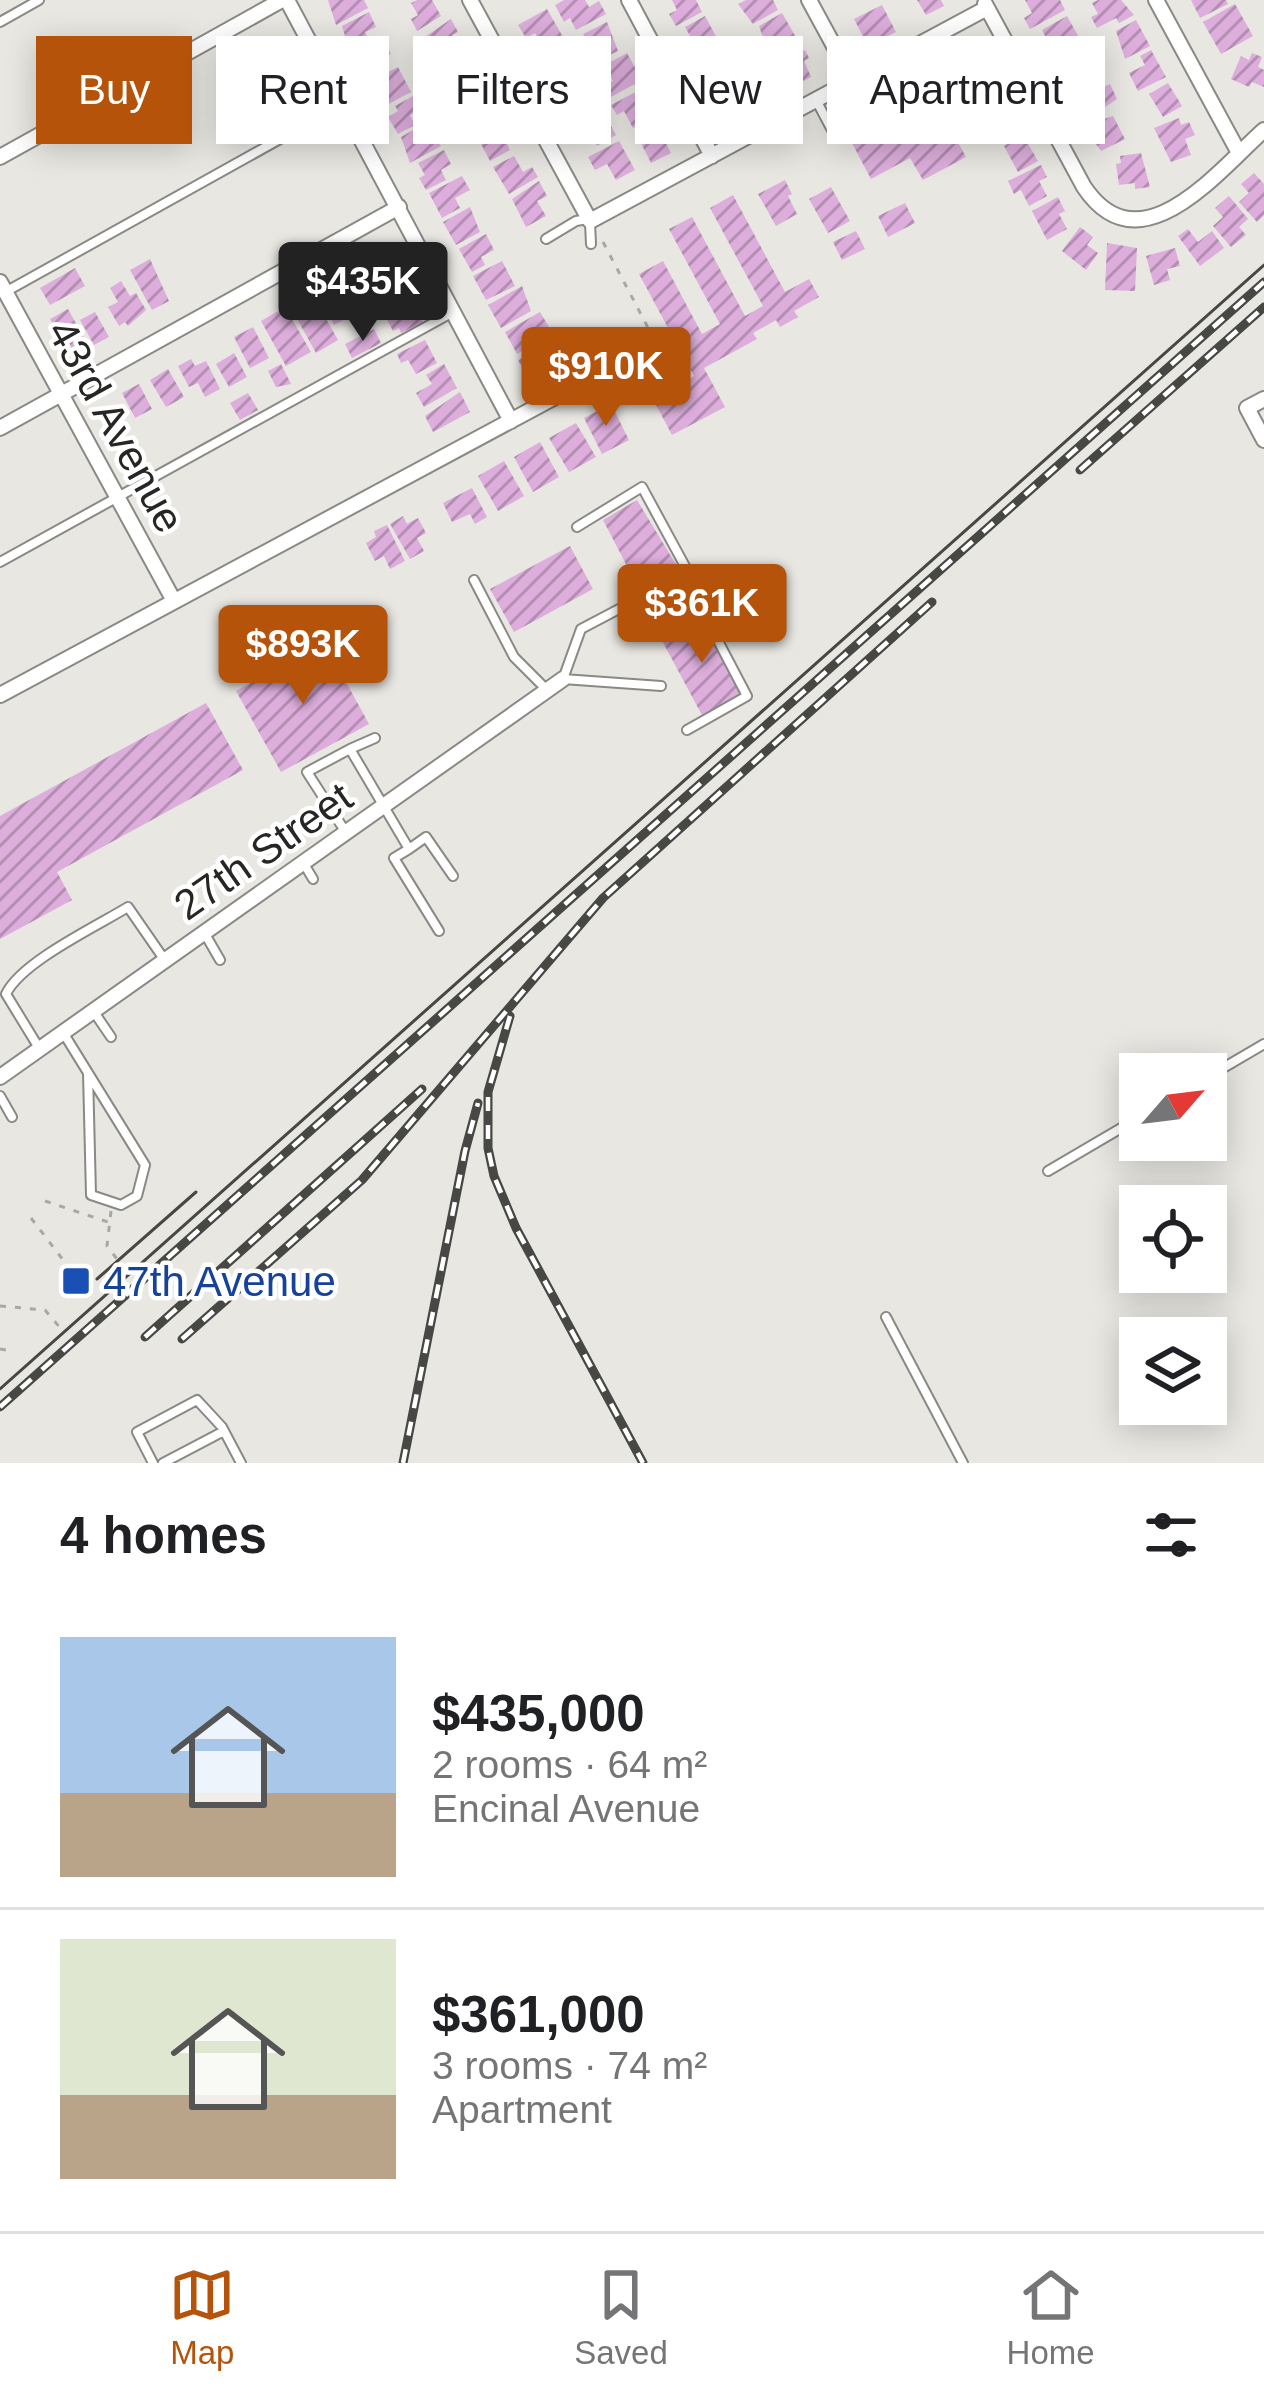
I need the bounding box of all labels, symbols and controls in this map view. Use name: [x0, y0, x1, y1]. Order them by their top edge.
chip: Buy: [36, 36, 192, 144]
chip: Rent: [216, 36, 389, 144]
chip: Filters: [413, 36, 611, 144]
chip: New: [635, 36, 803, 144]
chip: Apartment: [827, 36, 1105, 144]
pin: $435K: [279, 242, 447, 344]
text: $435K: [306, 259, 420, 302]
street label: 43rd Avenue: [38, 312, 194, 540]
pin: $910K: [522, 327, 690, 429]
text: $910K: [549, 344, 663, 387]
pin: $361K: [618, 564, 786, 666]
text: $361K: [645, 581, 759, 624]
pin: $893K: [219, 605, 387, 707]
text: $893K: [246, 622, 360, 665]
street label: 27th Street: [165, 773, 361, 929]
north arrow: [1119, 1053, 1227, 1161]
map controls: [1119, 1053, 1227, 1425]
button: locate: [1119, 1185, 1227, 1293]
place label: 47th Avenue: [103, 1258, 336, 1305]
marker: 47th Avenue: [60, 1265, 92, 1297]
button: layers: [1119, 1317, 1227, 1425]
icon: filters: [1138, 1502, 1204, 1568]
text: 4 homes: [60, 1507, 267, 1564]
icon: home: [156, 1685, 300, 1829]
text: $435,000: [432, 1685, 645, 1742]
text: 2 rooms · 64 m²: [432, 1743, 707, 1786]
text: Encinal Avenue: [432, 1787, 700, 1830]
text: $361,000: [432, 1986, 645, 2043]
icon: home: [156, 1987, 300, 2131]
text: 3 rooms · 74 m²: [432, 2044, 707, 2087]
text: Apartment: [432, 2088, 612, 2131]
tab: Map: [169, 2262, 235, 2372]
tab: Saved: [574, 2262, 668, 2372]
tab: Home: [1007, 2262, 1095, 2372]

